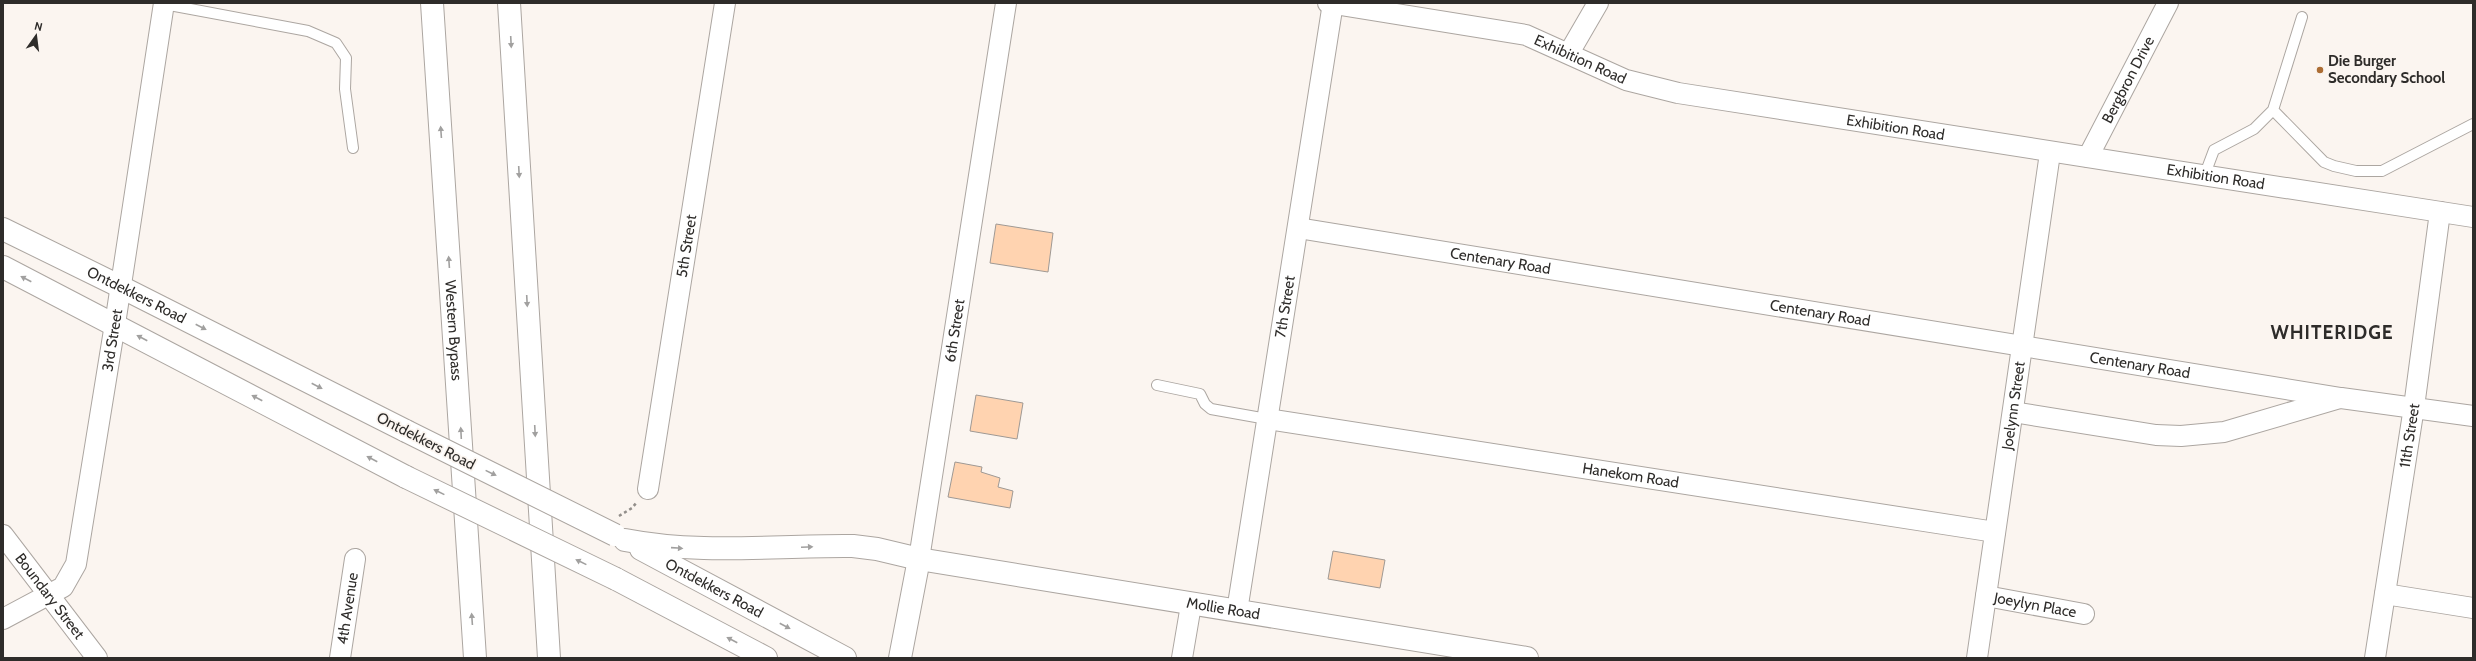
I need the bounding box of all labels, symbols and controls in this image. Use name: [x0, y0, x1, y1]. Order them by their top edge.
north arrow: [16, 16, 56, 56]
text: N: [33, 19, 44, 34]
street label: Exhibition Road: [1531, 31, 1629, 88]
street label: Bergbron Drive: [2098, 33, 2158, 126]
one-way arrow: [508, 36, 515, 48]
place label: Die Burger Secondary School: [2328, 52, 2445, 87]
marker: Die Burger Secondary School: [2315, 65, 2325, 75]
street label: Exhibition Road: [1845, 111, 1946, 144]
one-way arrow: [437, 126, 444, 138]
street label: Exhibition Road: [2165, 160, 2266, 193]
one-way arrow: [516, 166, 523, 178]
street label: 5th Street: [673, 213, 700, 279]
street label: Centenary Road: [1449, 244, 1552, 278]
one-way arrow: [446, 256, 453, 268]
street label: Ontdekkers Road: [84, 263, 189, 327]
street label: 7th Street: [1271, 274, 1299, 339]
one-way arrow: [20, 275, 32, 282]
street label: Western Bypass: [441, 279, 466, 381]
one-way arrow: [524, 295, 530, 308]
street label: Centenary Road: [1769, 296, 1872, 330]
street label: 6th Street: [941, 298, 969, 364]
street label: 3rd Street: [98, 308, 126, 373]
district label: WHITERIDGE: [2270, 321, 2394, 344]
one-way arrow: [195, 324, 207, 330]
one-way arrow: [136, 335, 147, 341]
street label: Centenary Road: [2088, 348, 2191, 382]
street label: Joelynn Street: [1998, 360, 2029, 452]
one-way arrow: [311, 383, 323, 389]
one-way arrow: [251, 395, 263, 401]
street label: 11th Street: [2396, 402, 2423, 469]
street label: Ontdekkers Road: [374, 408, 478, 474]
one-way arrow: [531, 425, 538, 437]
one-way arrow: [457, 427, 464, 439]
one-way arrow: [366, 455, 378, 462]
street label: Hanekom Road: [1581, 459, 1680, 492]
one-way arrow: [485, 470, 497, 476]
one-way arrow: [433, 489, 444, 495]
one-way arrow: [801, 544, 813, 551]
one-way arrow: [671, 545, 683, 552]
street label: Boundary Street: [11, 550, 88, 643]
street label: Ontdekkers Road: [662, 555, 766, 622]
one-way arrow: [575, 559, 586, 565]
street label: 4th Avenue: [333, 571, 362, 646]
street label: Joeylyn Place: [1991, 588, 2078, 621]
street label: Mollie Road: [1185, 594, 1261, 623]
one-way arrow: [468, 613, 475, 625]
one-way arrow: [779, 623, 791, 629]
one-way arrow: [726, 637, 738, 643]

